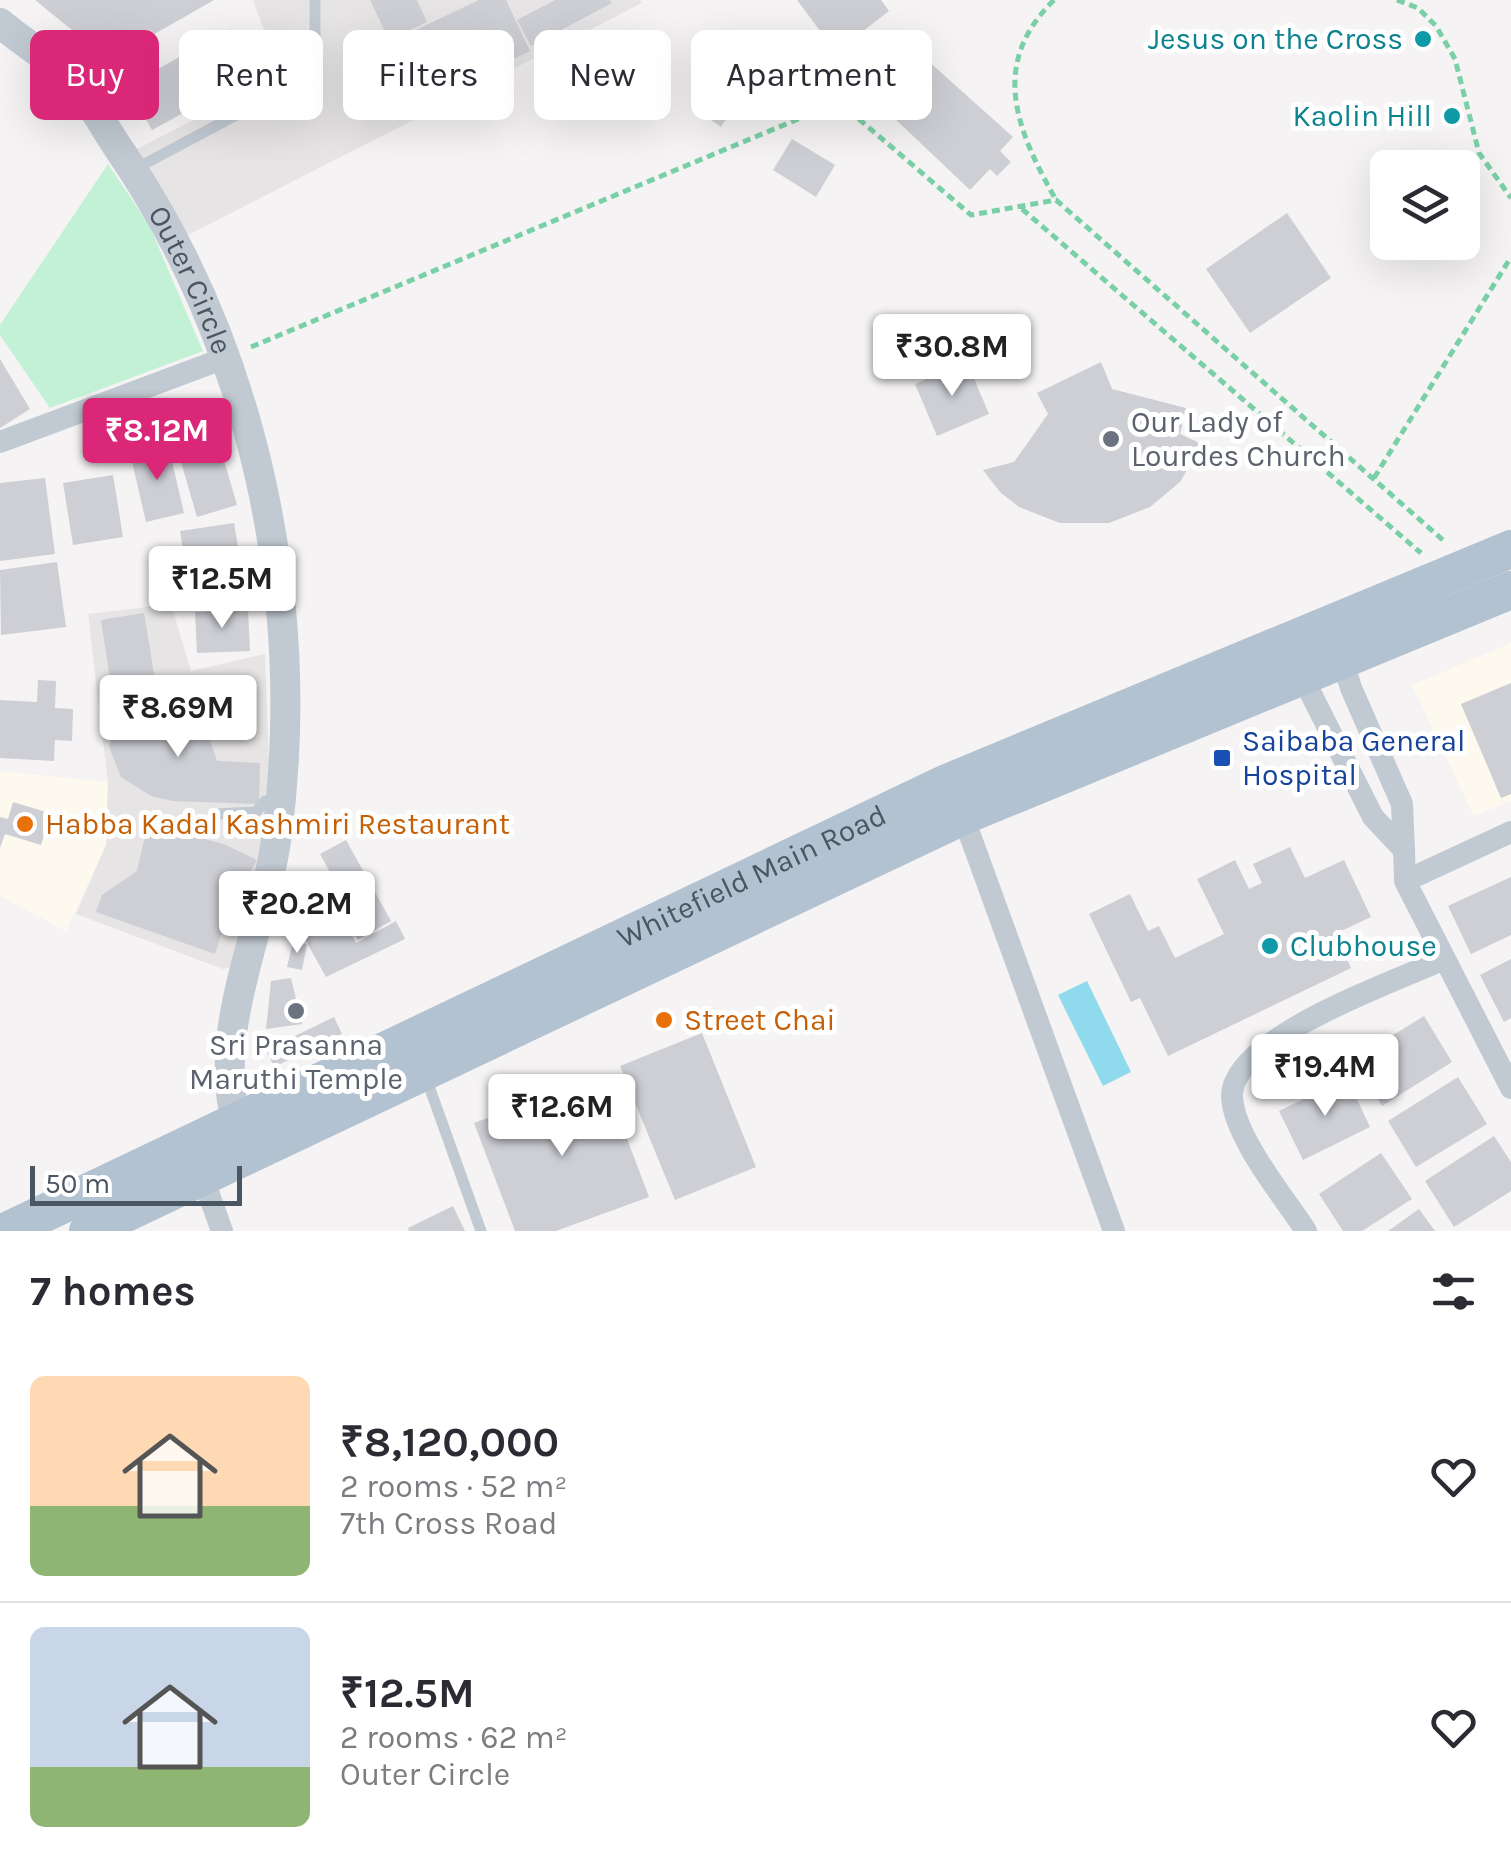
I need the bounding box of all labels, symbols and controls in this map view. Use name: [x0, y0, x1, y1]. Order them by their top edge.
place label: Jesus on the Cross: [1148, 21, 1403, 57]
marker: Jesus on the Cross: [1412, 28, 1434, 50]
chip: Buy: [30, 30, 159, 120]
chip: Rent: [179, 30, 323, 120]
chip: Filters: [343, 30, 514, 120]
chip: New: [534, 30, 671, 120]
chip: Apartment: [691, 30, 932, 120]
place label: Kaolin Hill: [1292, 98, 1432, 134]
marker: Kaolin Hill: [1441, 105, 1463, 127]
map controls: [1370, 150, 1480, 260]
button: layers: [1370, 150, 1480, 260]
street label: Outer Circle: [140, 199, 240, 359]
pin: ₹30.8M: [871, 314, 1033, 399]
text: ₹30.8M: [895, 328, 1009, 365]
pin: ₹8.12M: [76, 398, 238, 483]
place label: Our Lady of Lourdes Church: [1131, 404, 1346, 474]
text: ₹8.12M: [105, 412, 209, 449]
marker: Our Lady of Lourdes Church: [1100, 428, 1122, 450]
pin: ₹12.5M: [141, 546, 303, 631]
text: ₹12.5M: [171, 560, 273, 597]
pin: ₹8.69M: [97, 675, 259, 760]
text: ₹8.69M: [122, 689, 234, 726]
place label: Saibaba General Hospital: [1242, 723, 1465, 793]
marker: Saibaba General Hospital: [1211, 747, 1233, 769]
street label: Whitefield Main Road: [611, 797, 892, 956]
place label: Habba Kadal Kashmiri Restaurant: [45, 806, 510, 842]
marker: Habba Kadal Kashmiri Restaurant: [14, 813, 36, 835]
pin: ₹20.2M: [216, 871, 378, 956]
text: ₹20.2M: [241, 885, 353, 922]
place label: Clubhouse: [1290, 928, 1437, 964]
marker: Clubhouse: [1259, 935, 1281, 957]
marker: Sri Prasanna Maruthi Temple: [285, 1000, 307, 1022]
place label: Street Chai: [684, 1002, 835, 1038]
marker: Street Chai: [653, 1009, 675, 1031]
place label: Sri Prasanna Maruthi Temple: [189, 1027, 403, 1097]
pin: ₹19.4M: [1244, 1034, 1406, 1119]
text: ₹19.4M: [1273, 1048, 1377, 1085]
pin: ₹12.6M: [481, 1074, 643, 1159]
text: ₹12.6M: [510, 1088, 614, 1125]
scale bar: [30, 1161, 242, 1206]
text: 50 m: [45, 1167, 110, 1200]
icon: filters: [1426, 1264, 1481, 1319]
text: 7 homes: [30, 1266, 196, 1316]
icon: home: [110, 1416, 230, 1536]
text: ₹8,120,000: [340, 1417, 559, 1467]
icon: heart: [1426, 1449, 1481, 1504]
text: 2 rooms · 52 m²: [340, 1468, 567, 1505]
text: 7th Cross Road: [340, 1505, 558, 1542]
icon: home: [110, 1667, 230, 1787]
text: ₹12.5M: [340, 1668, 475, 1718]
icon: heart: [1426, 1700, 1481, 1755]
text: 2 rooms · 62 m²: [340, 1719, 568, 1756]
text: Outer Circle: [340, 1756, 510, 1793]

